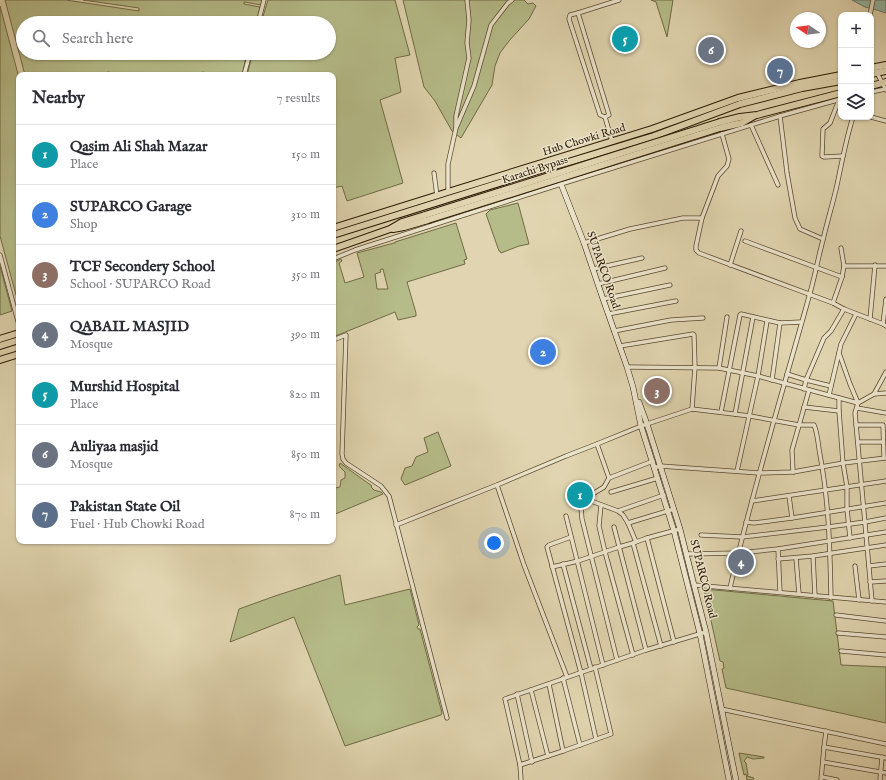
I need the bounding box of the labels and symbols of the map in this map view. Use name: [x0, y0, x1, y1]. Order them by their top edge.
north arrow: [790, 12, 826, 48]
pin: 5: [612, 24, 638, 54]
pin: 6: [698, 35, 724, 65]
pin: 7: [767, 56, 793, 86]
street label: Hub Chowki Road: [541, 121, 627, 159]
street label: Karachi Bypass: [500, 153, 570, 187]
street label: SUPARCO Road: [583, 230, 623, 311]
pin: 2: [530, 337, 556, 367]
pin: 3: [644, 376, 670, 406]
pin: 1: [567, 480, 593, 510]
your location: [484, 533, 504, 553]
street label: SUPARCO Road: [686, 538, 720, 620]
pin: 4: [728, 547, 754, 577]

